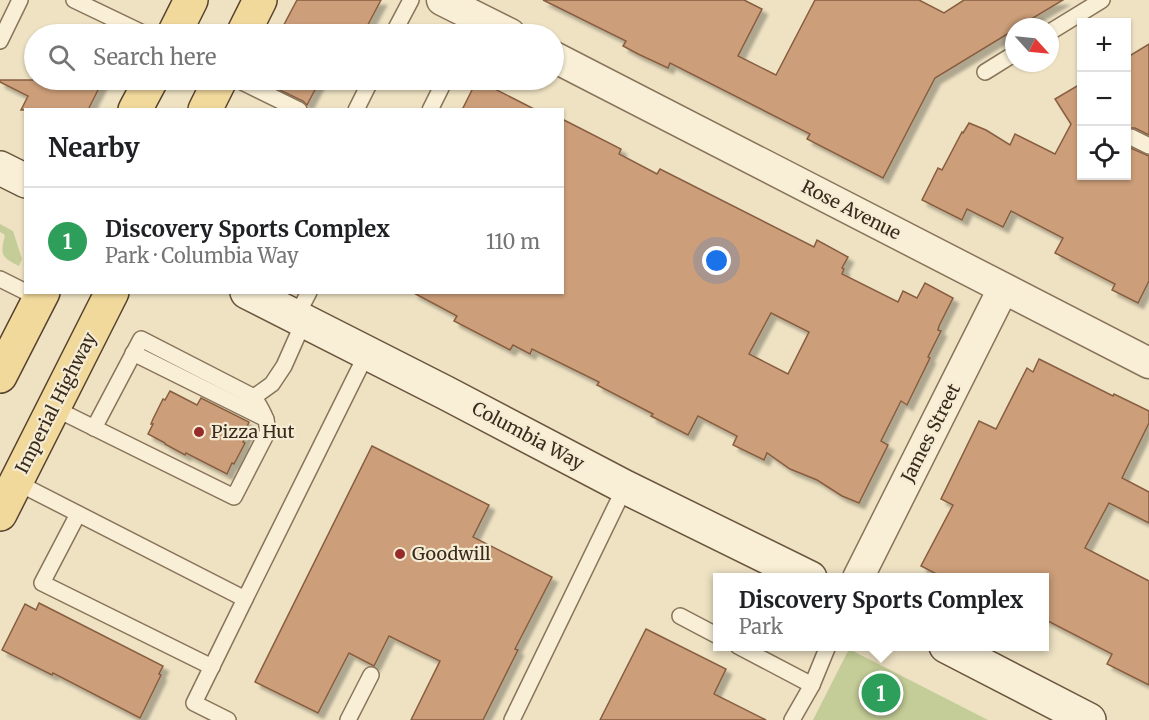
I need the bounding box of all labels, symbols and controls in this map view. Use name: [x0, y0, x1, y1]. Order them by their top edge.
north arrow: [1005, 18, 1059, 72]
map controls: [1077, 18, 1131, 180]
button: +: [1077, 18, 1131, 72]
search box: [24, 24, 564, 90]
icon: search: [45, 41, 78, 74]
text: Search here: [93, 43, 216, 71]
button: −: [1077, 72, 1131, 126]
button: locate: [1077, 126, 1131, 180]
text: Nearby: [48, 131, 140, 164]
street label: Rose Avenue: [798, 175, 905, 244]
text: Discovery Sports Complex: [105, 215, 390, 243]
text: 1: [63, 229, 72, 254]
text: 110 m: [486, 229, 540, 254]
text: Park · Columbia Way: [105, 243, 299, 268]
your location: [702, 246, 731, 275]
street label: Imperial Highway: [10, 328, 101, 477]
street label: James Street: [895, 380, 965, 487]
street label: Columbia Way: [468, 396, 589, 475]
place label: Pizza Hut: [211, 420, 294, 443]
marker: Pizza Hut: [192, 425, 206, 439]
place label: Goodwill: [412, 542, 491, 565]
marker: Goodwill: [393, 547, 407, 561]
popup: [713, 573, 1049, 651]
text: Discovery Sports Complex: [739, 586, 1023, 614]
text: Park: [739, 614, 783, 639]
pin: 1: [862, 670, 900, 716]

